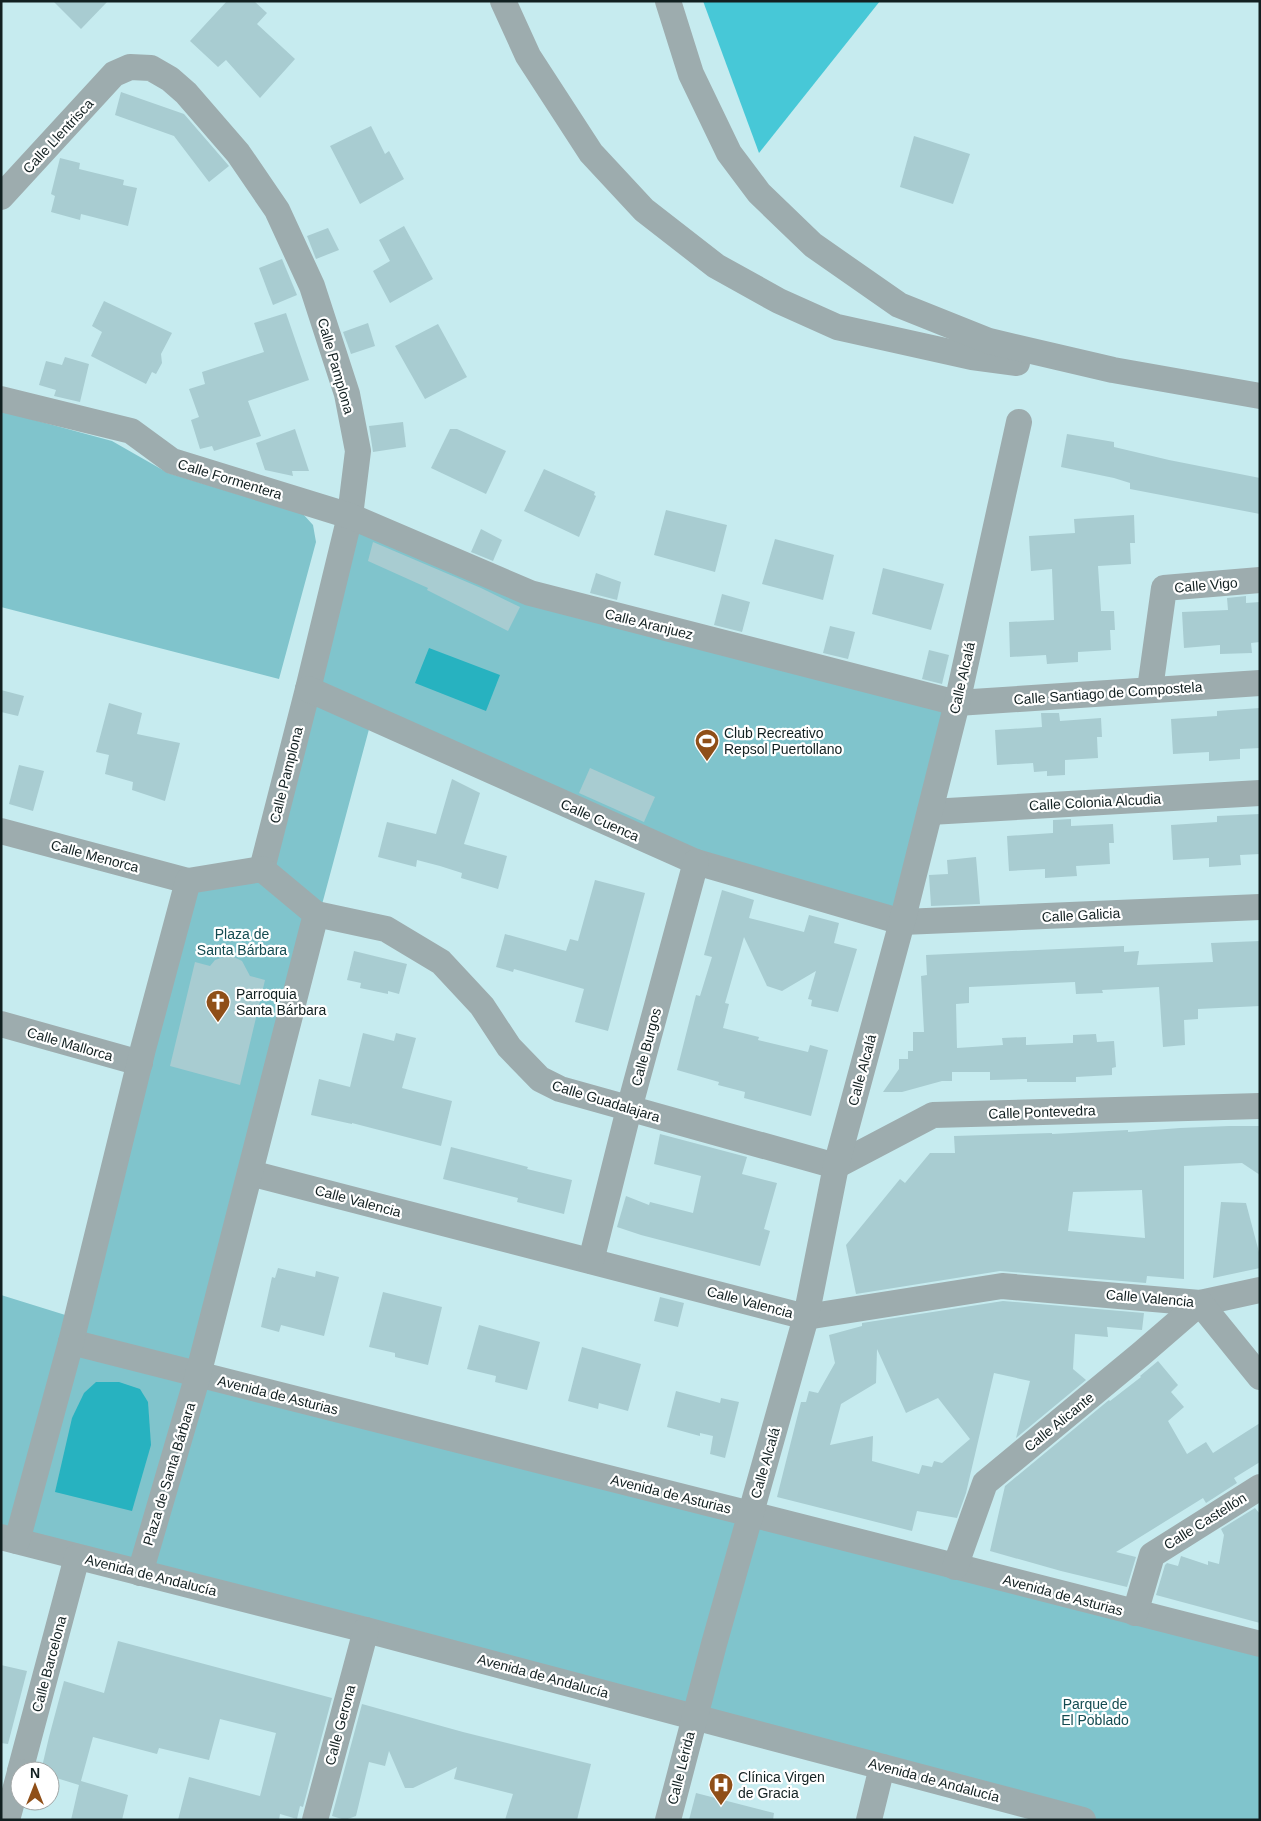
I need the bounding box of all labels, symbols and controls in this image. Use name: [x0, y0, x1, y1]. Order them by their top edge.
street label: Calle Llentrisca: [20, 95, 97, 176]
street label: Calle Pamplona: [315, 316, 357, 416]
street label: Calle Formentera: [176, 456, 284, 503]
street label: Calle Vigo: [1174, 574, 1239, 596]
street label: Calle Aranjuez: [603, 605, 695, 643]
street label: Calle Alcalá: [946, 640, 978, 715]
street label: Calle Santiago de Compostela: [1013, 678, 1203, 708]
street label: Calle Pamplona: [266, 725, 306, 825]
place label: Club Recreativo Repsol Puertollano: [724, 725, 843, 757]
sports icon: Club Recreativo Repsol Puertollano: [694, 728, 720, 762]
street label: Calle Colonia Alcudia: [1029, 791, 1162, 813]
street label: Calle Cuenca: [558, 796, 642, 844]
street label: Calle Menorca: [49, 837, 141, 875]
street label: Calle Galicia: [1041, 905, 1121, 925]
park label: Plaza de Santa Bárbara: [197, 926, 287, 958]
place label: Parroquia Santa Bárbara: [236, 986, 326, 1018]
church icon: Parroquia Santa Bárbara: [205, 989, 231, 1023]
street label: Calle Burgos: [628, 1006, 664, 1088]
street label: Calle Mallorca: [25, 1024, 115, 1064]
street label: Calle Alcalá: [845, 1032, 879, 1107]
street label: Calle Guadalajara: [550, 1077, 662, 1125]
street label: Calle Pontevedra: [988, 1102, 1096, 1122]
street label: Calle Valencia: [313, 1182, 403, 1220]
street label: Calle Valencia: [705, 1283, 795, 1321]
street label: Calle Valencia: [1105, 1286, 1195, 1310]
street label: Avenida de Asturias: [216, 1372, 340, 1418]
street label: Calle Alicante: [1021, 1389, 1097, 1455]
street label: Plaza de Santa Bárbara: [140, 1400, 198, 1547]
street label: Calle Alcalá: [747, 1425, 783, 1500]
street label: Avenida de Asturias: [609, 1471, 733, 1517]
street label: Calle Castellón: [1161, 1489, 1249, 1553]
street label: Avenida de Andalucía: [83, 1551, 219, 1599]
street label: Avenida de Asturias: [1001, 1571, 1125, 1619]
street label: Calle Barcelona: [28, 1614, 70, 1714]
street label: Avenida de Andalucía: [476, 1651, 611, 1701]
street label: Calle Gerona: [322, 1683, 358, 1767]
park label: Parque de El Poblado: [1061, 1696, 1129, 1728]
street label: Calle Lérida: [664, 1730, 698, 1806]
street label: Avenida de Andalucía: [867, 1755, 1002, 1805]
north arrow: [10, 1761, 60, 1811]
text: N: [30, 1765, 40, 1781]
place label: Clínica Virgen de Gracia: [738, 1769, 825, 1801]
hospital icon: Clínica Virgen de Gracia: [708, 1772, 734, 1806]

